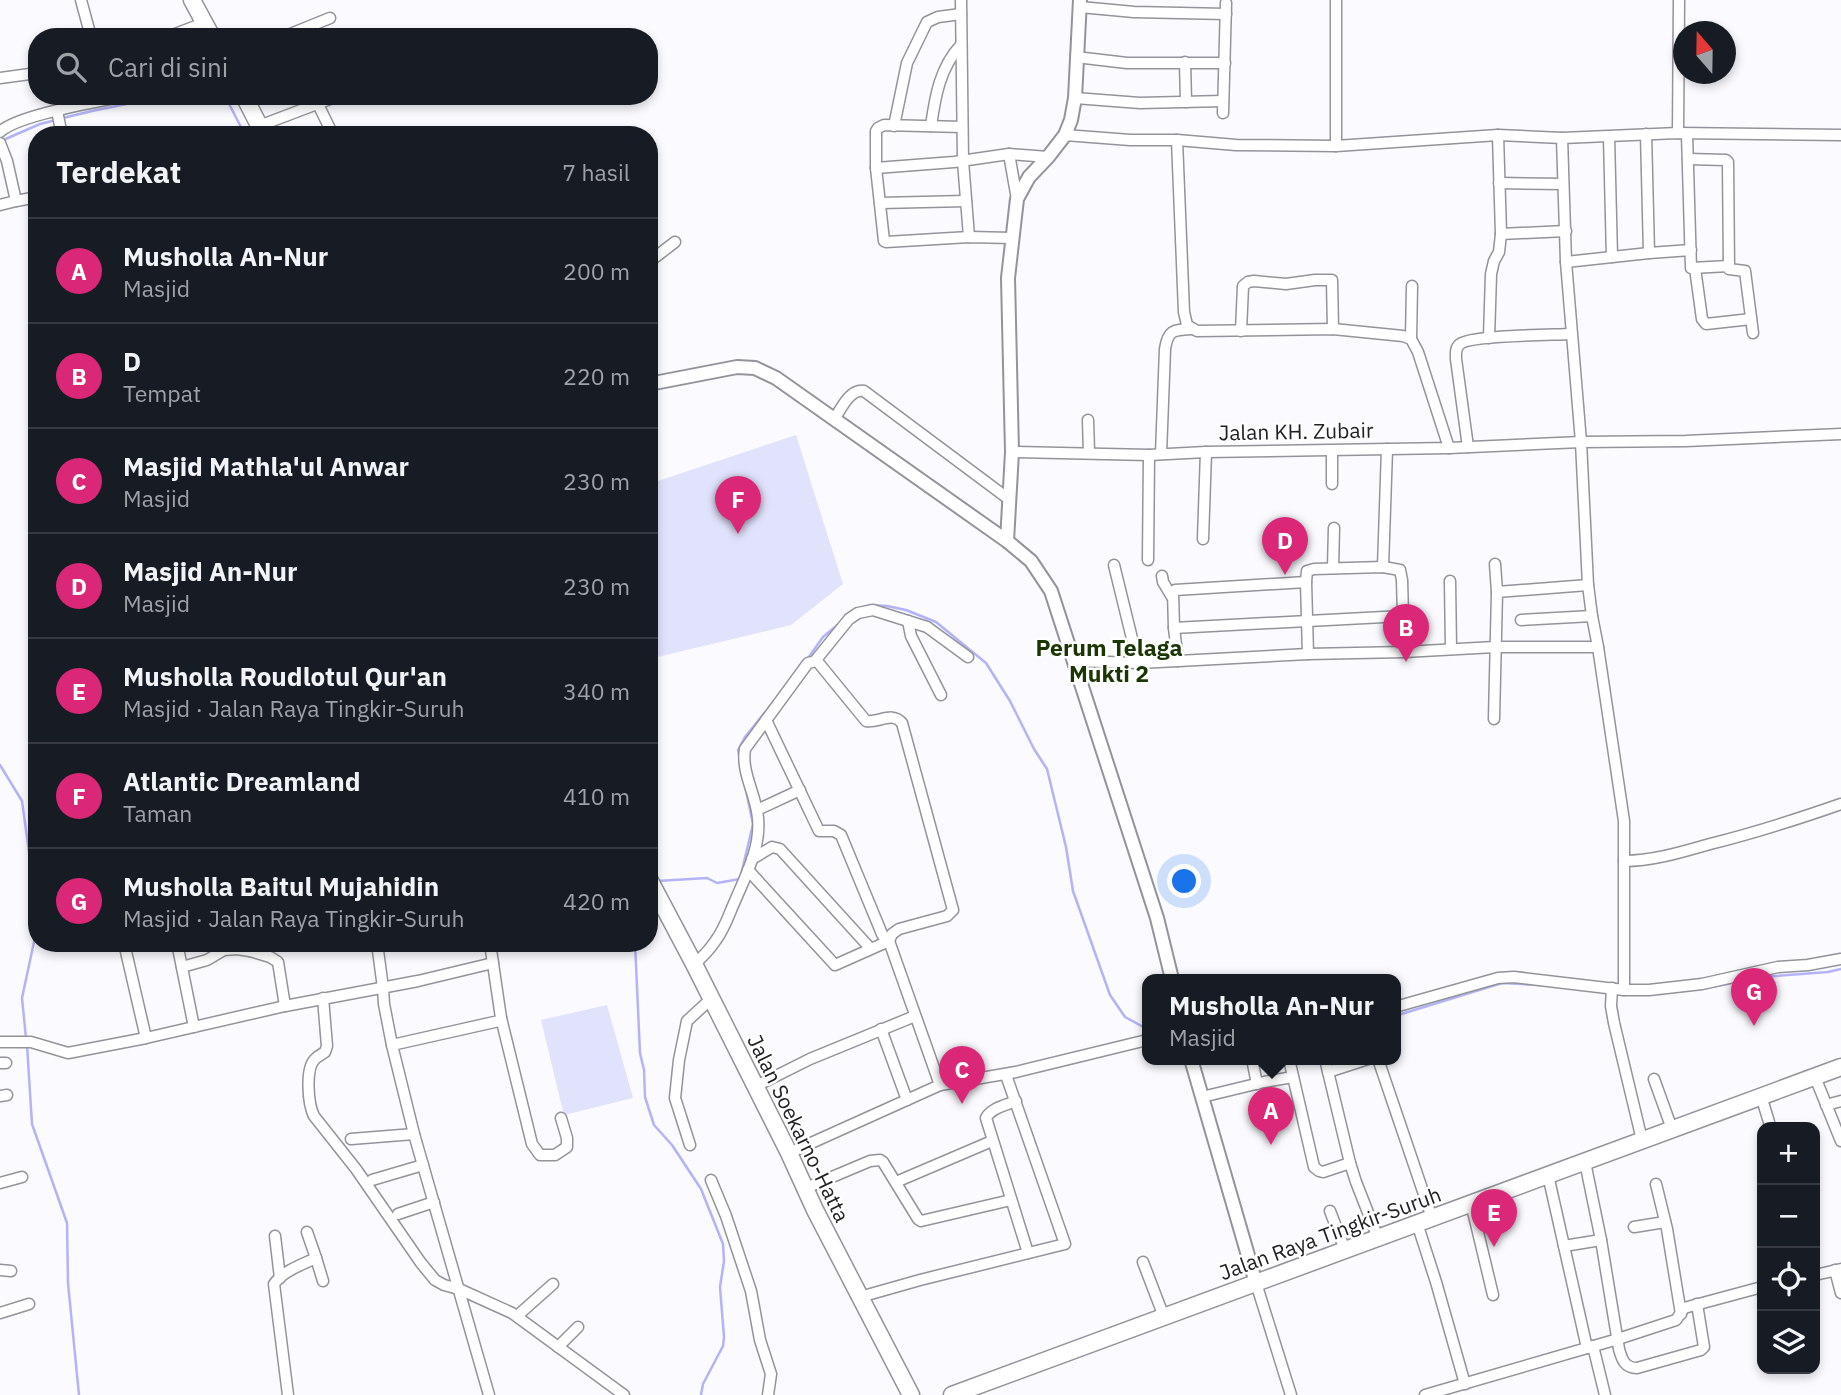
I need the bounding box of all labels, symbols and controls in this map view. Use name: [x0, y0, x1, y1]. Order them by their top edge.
north arrow: [1673, 21, 1736, 84]
search box: [28, 28, 658, 105]
icon: search: [52, 48, 90, 86]
text: Cari di sini: [108, 50, 228, 84]
text: Terdekat: [56, 152, 181, 191]
text: 7 hasil: [562, 157, 630, 187]
text: Musholla An-Nur: [123, 239, 328, 273]
text: A: [71, 256, 87, 286]
text: 200 m: [563, 256, 630, 286]
text: Masjid: [123, 273, 190, 303]
text: D: [123, 344, 141, 378]
text: B: [71, 361, 87, 391]
text: 220 m: [563, 361, 630, 391]
text: Tempat: [123, 378, 201, 408]
street label: Jalan KH. Zubair: [1218, 416, 1374, 446]
text: Masjid Mathla'ul Anwar: [123, 449, 409, 483]
text: C: [72, 466, 86, 496]
text: 230 m: [563, 466, 630, 496]
pin: F: [715, 476, 761, 534]
text: Masjid: [123, 483, 190, 513]
pin: D: [1262, 517, 1308, 575]
text: Masjid An-Nur: [123, 554, 298, 588]
text: D: [71, 571, 87, 601]
text: 230 m: [563, 571, 630, 601]
text: Masjid: [123, 588, 190, 618]
pin: B: [1383, 604, 1429, 662]
district label: Perum Telaga Mukti 2: [1035, 632, 1183, 688]
text: Musholla Roudlotul Qur'an: [123, 659, 447, 693]
text: E: [72, 676, 86, 706]
text: 340 m: [563, 676, 630, 706]
text: Masjid · Jalan Raya Tingkir-Suruh: [123, 693, 465, 723]
text: Atlantic Dreamland: [123, 764, 361, 798]
text: F: [72, 781, 86, 811]
text: 410 m: [563, 781, 630, 811]
text: Taman: [123, 798, 192, 828]
your location: [1167, 864, 1201, 898]
text: Musholla Baitul Mujahidin: [123, 869, 439, 903]
text: G: [71, 886, 87, 916]
text: 420 m: [563, 886, 630, 916]
text: Masjid · Jalan Raya Tingkir-Suruh: [123, 903, 465, 933]
pin: G: [1731, 968, 1777, 1026]
popup: [1142, 974, 1401, 1065]
text: Musholla An-Nur: [1169, 988, 1374, 1022]
text: Masjid: [1169, 1022, 1236, 1052]
street label: Jalan Soekarno-Hatta: [741, 1030, 857, 1226]
pin: C: [939, 1046, 985, 1104]
pin: A: [1248, 1087, 1294, 1145]
map controls: [1757, 1122, 1820, 1374]
button: +: [1757, 1122, 1820, 1185]
street label: Jalan Raya Tingkir-Suruh: [1215, 1180, 1445, 1286]
button: −: [1757, 1185, 1820, 1248]
pin: E: [1471, 1189, 1517, 1247]
button: locate: [1757, 1248, 1820, 1311]
button: layers: [1757, 1311, 1820, 1374]

